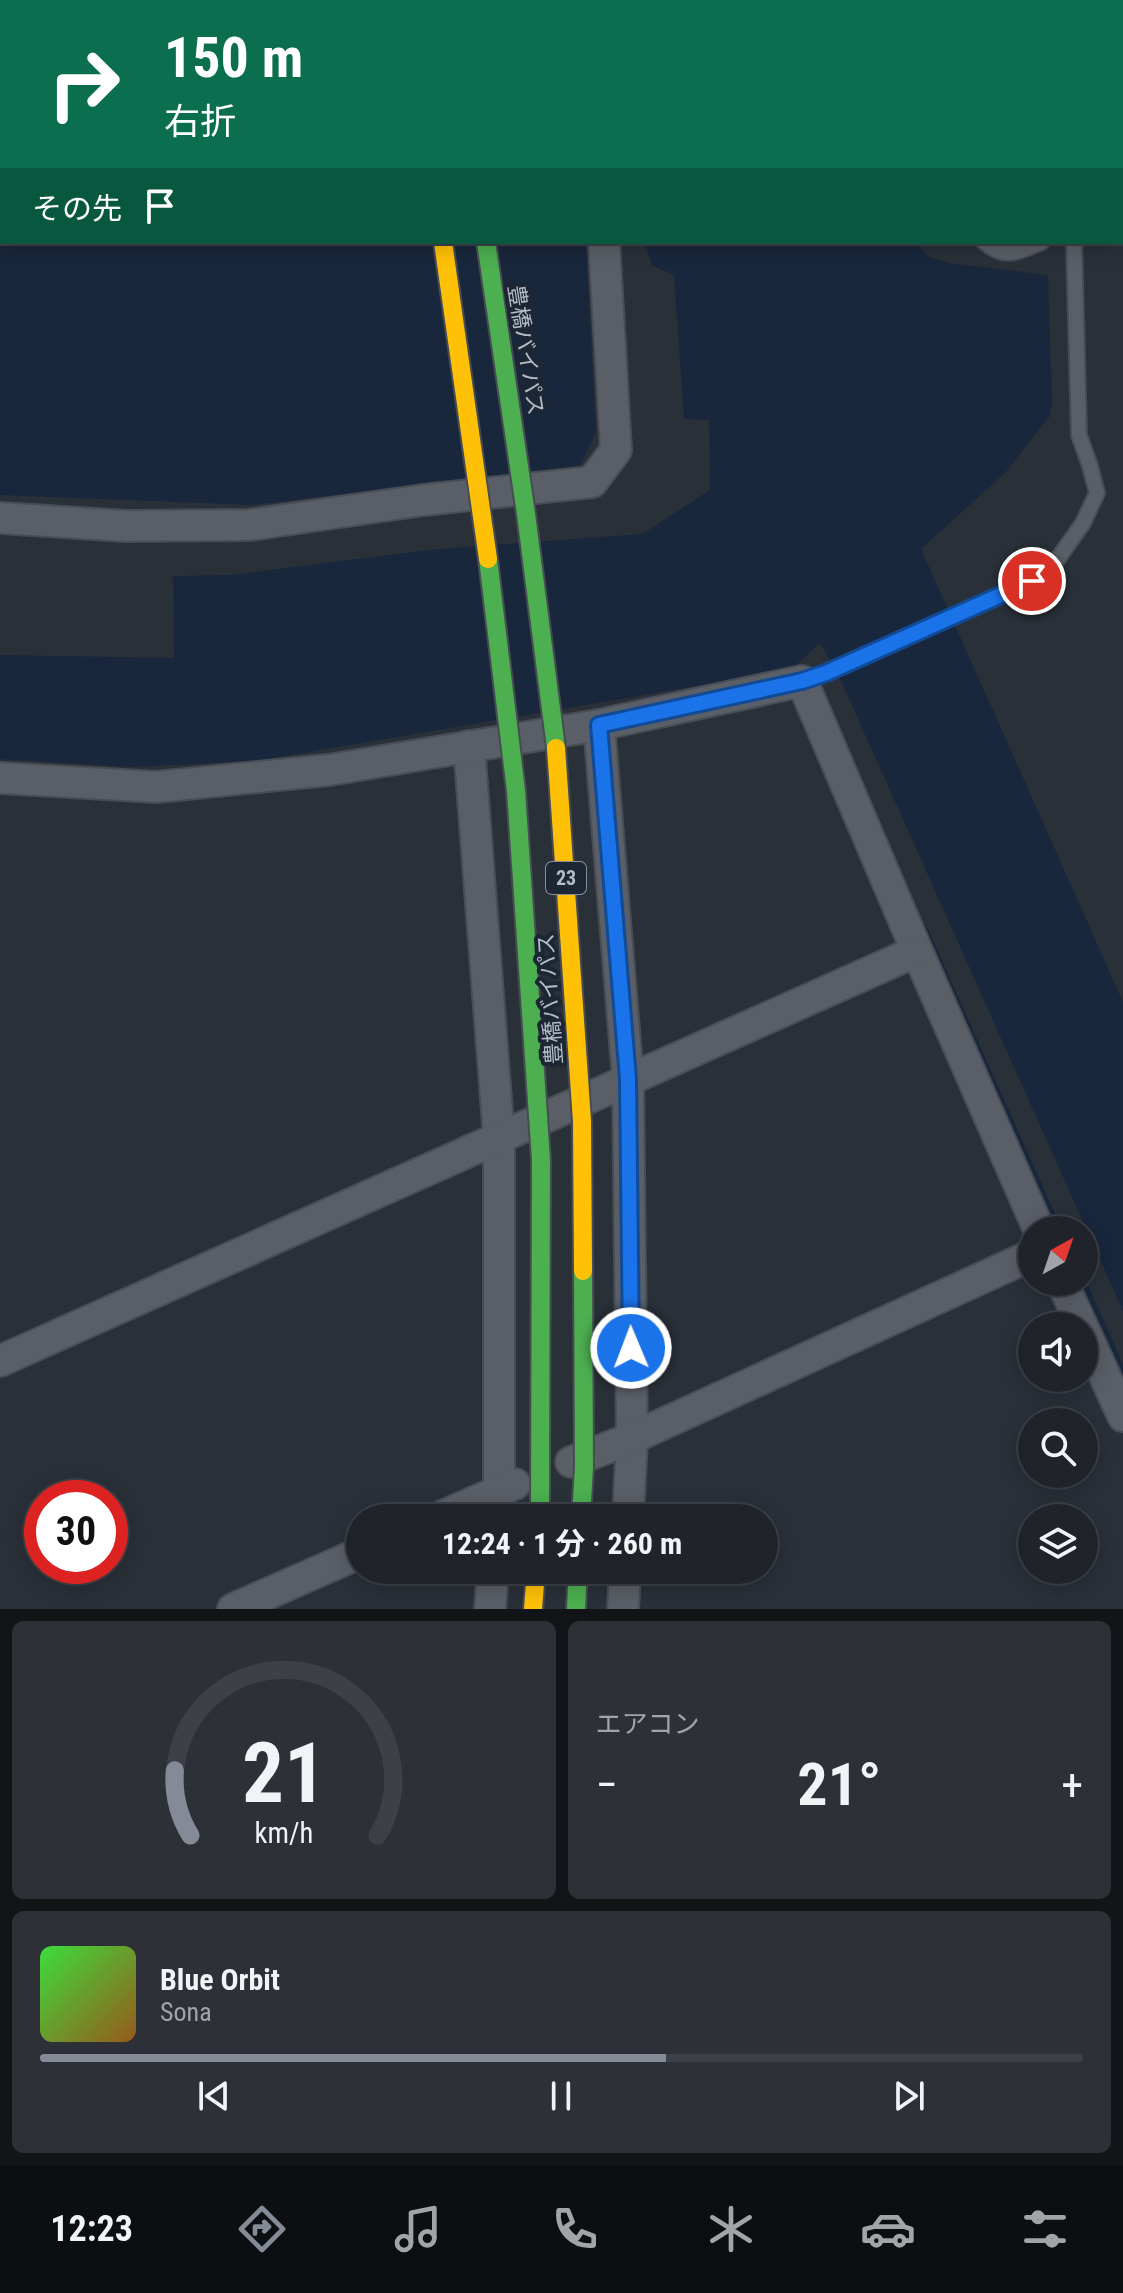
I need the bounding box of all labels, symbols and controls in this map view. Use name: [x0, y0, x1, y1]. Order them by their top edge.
text: 150 m: [164, 25, 303, 91]
icon: right: [32, 32, 136, 136]
text: 右折: [164, 101, 236, 143]
icon: arrive: [138, 184, 182, 228]
text: その先: [32, 191, 122, 226]
street label: 豊橋バイパス: [503, 283, 549, 417]
pin: [998, 547, 1066, 615]
icon: arrive: [1010, 559, 1054, 603]
road number: 23: [546, 862, 586, 894]
street label: 豊橋バイパス: [533, 933, 567, 1065]
north arrow: [1018, 1216, 1098, 1296]
map controls: [1018, 1216, 1098, 1584]
position arrow: [589, 1306, 673, 1390]
button: sound: [1018, 1312, 1098, 1392]
button: search: [1018, 1408, 1098, 1488]
speed limit sign: 30: [24, 1480, 128, 1584]
button: layers: [1018, 1504, 1098, 1584]
text: 12:24 · 1 分 · 260 m: [442, 1526, 682, 1561]
text: エアコン: [596, 1709, 700, 1739]
text: 21: [242, 1725, 326, 1822]
text: 21°: [797, 1749, 881, 1820]
text: −: [596, 1759, 618, 1811]
text: +: [1061, 1759, 1083, 1811]
text: km/h: [254, 1816, 313, 1850]
text: Blue Orbit: [160, 1962, 280, 1997]
text: Sona: [160, 1997, 212, 2027]
icon: previous: [192, 2074, 236, 2118]
icon: pause: [539, 2074, 583, 2118]
icon: next: [887, 2074, 931, 2118]
icon: directions: [234, 2201, 290, 2257]
icon: music: [390, 2201, 446, 2257]
icon: phone: [547, 2201, 603, 2257]
icon: climate: [703, 2201, 759, 2257]
icon: car: [860, 2201, 916, 2257]
icon: filters: [1017, 2201, 1073, 2257]
text: 12:23: [50, 2208, 133, 2250]

